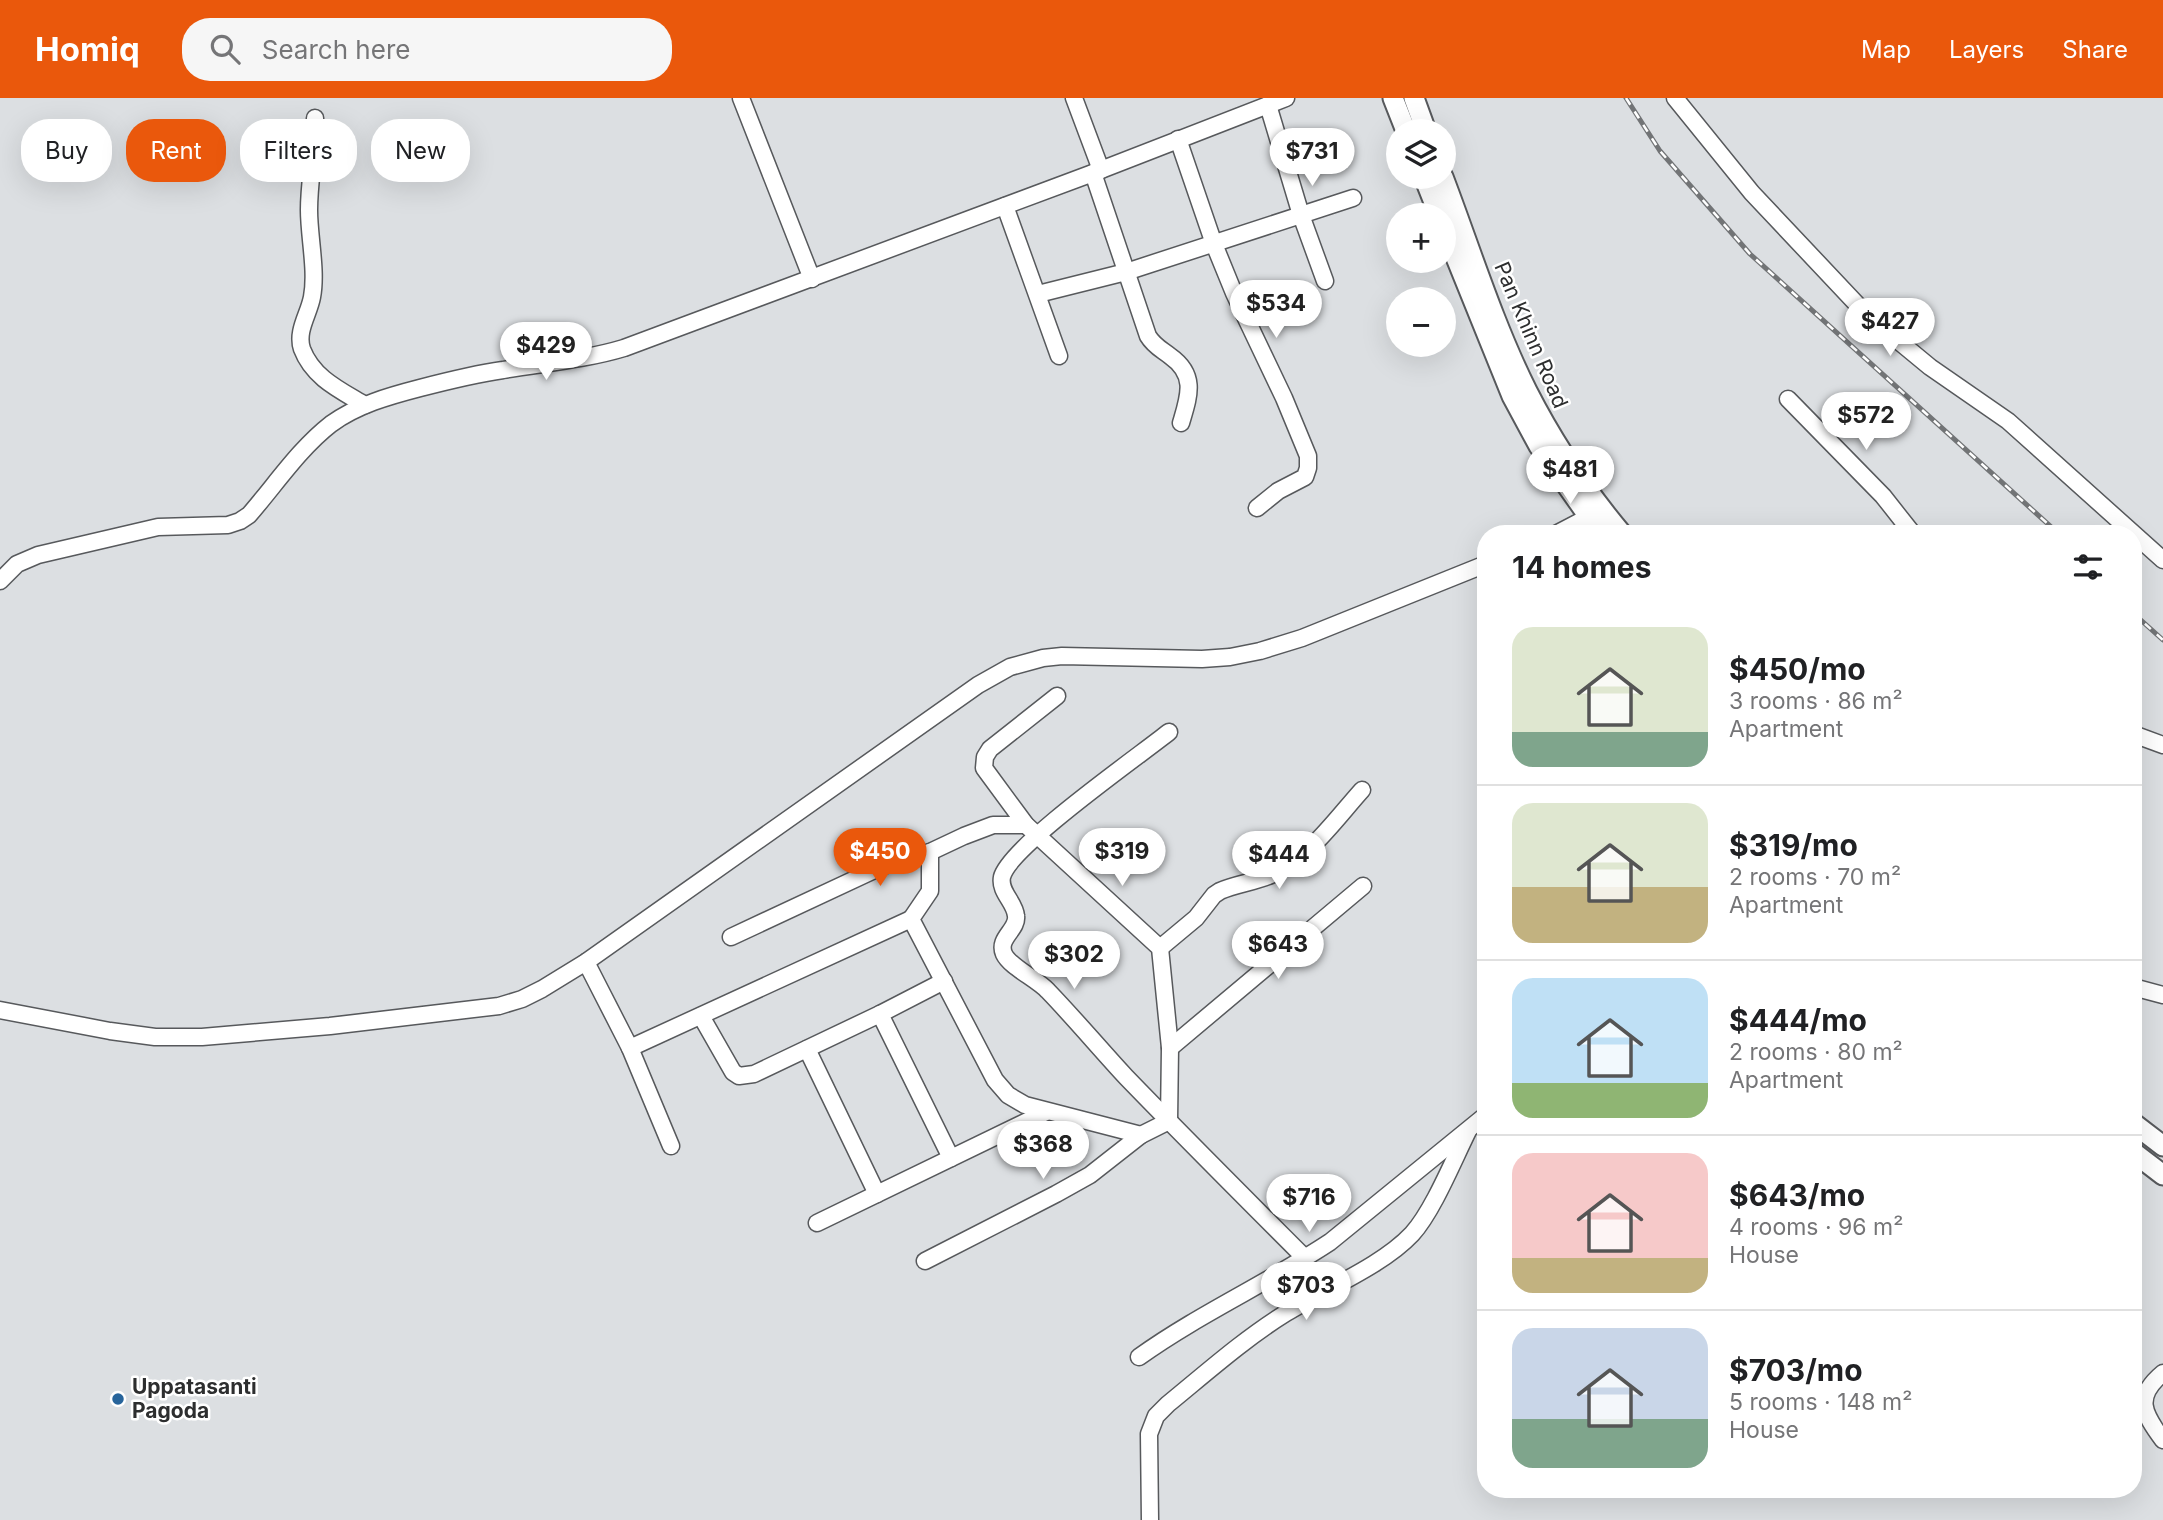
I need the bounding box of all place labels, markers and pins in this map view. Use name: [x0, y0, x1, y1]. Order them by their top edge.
pin: $731: [1271, 129, 1353, 188]
pin: $534: [1235, 280, 1317, 340]
pin: $427: [1849, 299, 1931, 358]
pin: $429: [505, 322, 587, 382]
pin: $572: [1825, 392, 1907, 452]
pin: $481: [1529, 446, 1611, 506]
pin: $450: [839, 828, 921, 888]
pin: $319: [1081, 828, 1163, 888]
pin: $444: [1238, 832, 1320, 891]
pin: $643: [1237, 922, 1319, 981]
pin: $302: [1033, 932, 1115, 991]
pin: $368: [1002, 1122, 1084, 1181]
pin: $716: [1268, 1174, 1350, 1234]
pin: $703: [1265, 1262, 1347, 1322]
place label: Uppatasanti Pagoda: [132, 1374, 257, 1423]
marker: Uppatasanti Pagoda: [110, 1391, 126, 1407]

